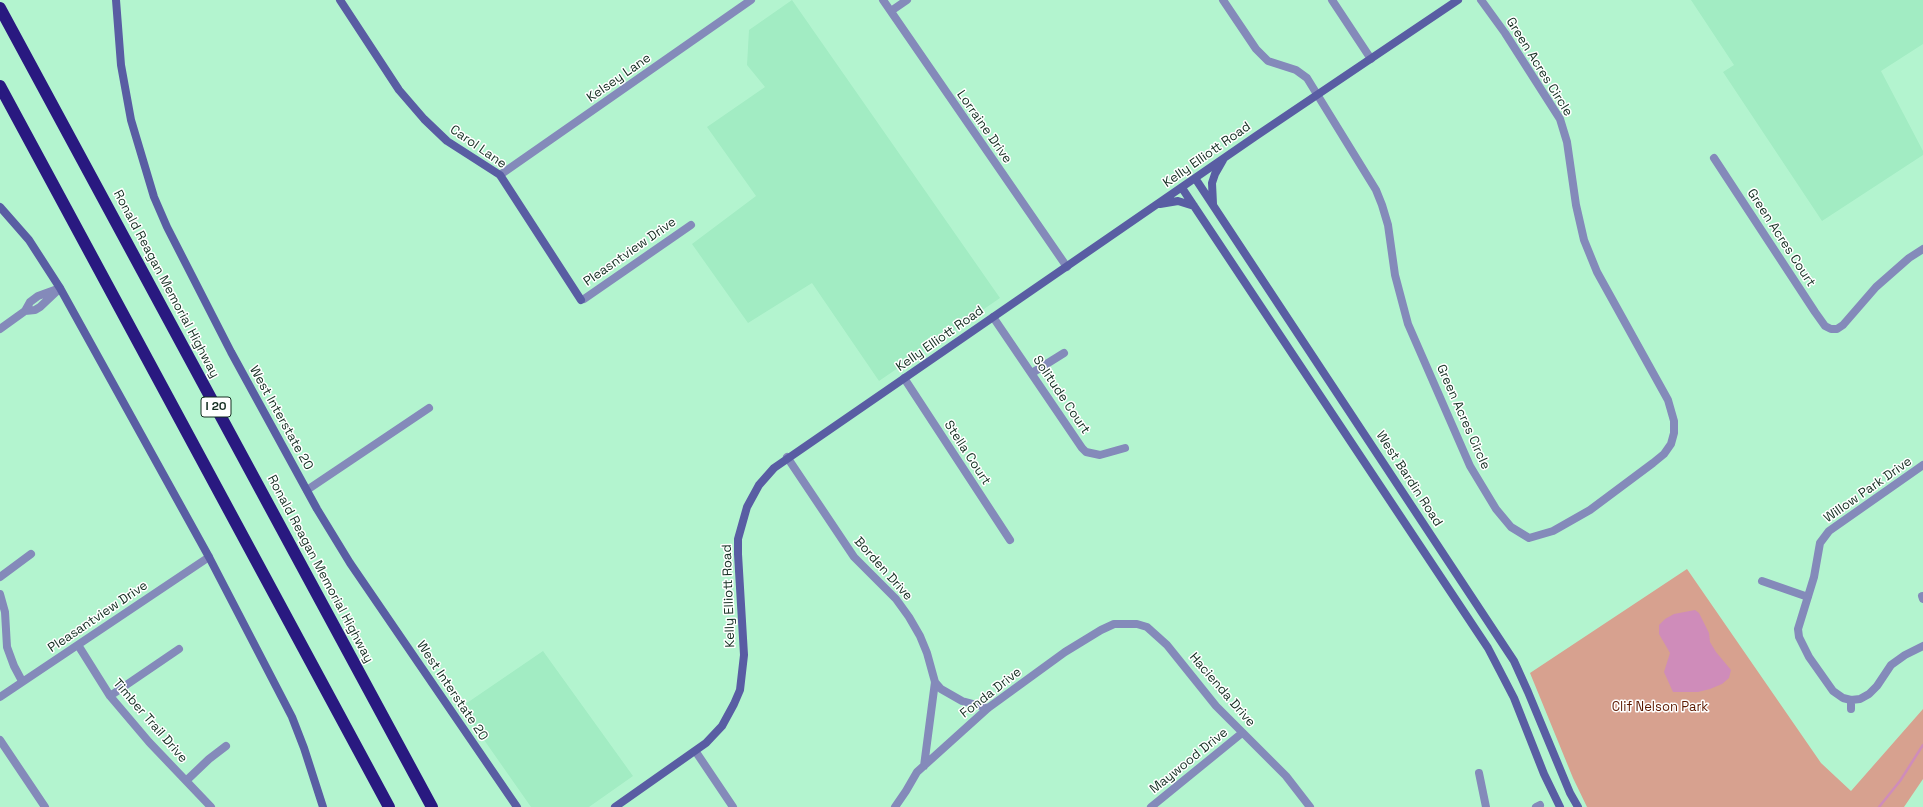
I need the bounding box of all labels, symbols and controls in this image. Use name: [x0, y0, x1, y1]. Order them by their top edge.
street label: Green Acres Circle: [1502, 15, 1576, 119]
street label: Kelsey Lane: [584, 50, 654, 106]
street label: Lorraine Drive: [953, 88, 1015, 166]
street label: Kelly Elliott Road: [1160, 119, 1254, 191]
street label: Carol Lane: [447, 122, 509, 172]
street label: Green Acres Court: [1743, 186, 1819, 290]
street label: Ronald Reagan Memorial Highway: [110, 187, 222, 381]
street label: Pleasntview Drive: [581, 214, 679, 290]
street label: Kelly Elliott Road: [893, 303, 987, 375]
street label: Solitude Court: [1029, 353, 1093, 437]
street label: Green Acres Circle: [1433, 362, 1493, 472]
street label: West Interstate 20: [246, 363, 316, 473]
road number: I 20: [201, 397, 231, 417]
street label: Stella Court: [940, 418, 994, 488]
street label: West Bardin Road: [1372, 428, 1446, 530]
street label: Willow Park Drive: [1821, 454, 1915, 526]
street label: Ronald Reagan Memorial Highway: [264, 472, 376, 666]
street label: Borden Drive: [851, 534, 915, 604]
street label: Kelly Elliott Road: [719, 544, 739, 648]
street label: Pleasantview Drive: [45, 578, 151, 656]
street label: West Interstate 20: [413, 638, 491, 744]
street label: Hacienda Drive: [1186, 650, 1258, 730]
street label: Fonda Drive: [957, 664, 1025, 722]
street label: Timber Trail Drive: [109, 676, 191, 766]
park label: Clif Nelson Park: [1612, 699, 1708, 715]
street label: Maywood Drive: [1147, 725, 1231, 797]

